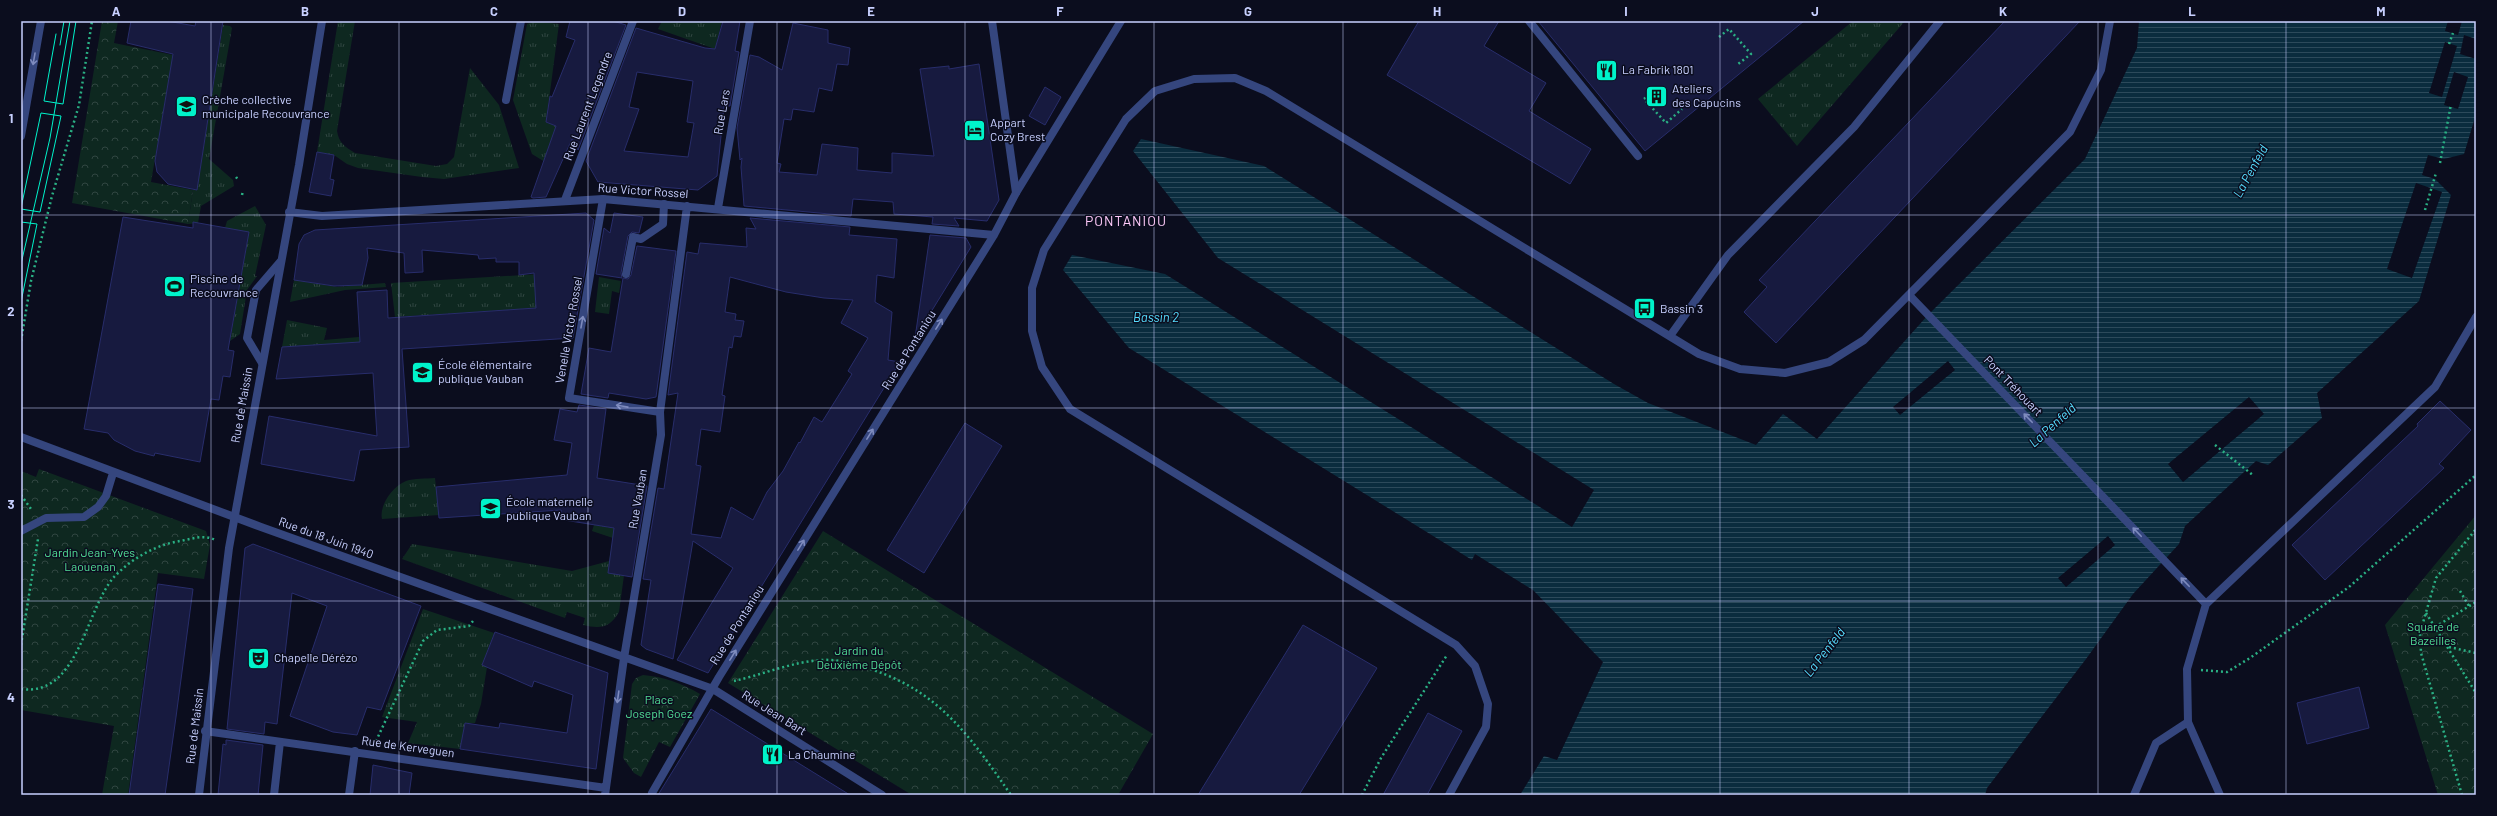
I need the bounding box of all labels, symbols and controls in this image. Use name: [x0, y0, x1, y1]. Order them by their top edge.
text: A: [112, 3, 121, 19]
text: B: [301, 3, 309, 19]
text: C: [490, 3, 498, 19]
text: D: [678, 3, 686, 19]
text: E: [867, 3, 875, 19]
text: F: [1056, 3, 1064, 19]
text: G: [1244, 3, 1252, 19]
text: H: [1433, 3, 1441, 19]
text: I: [1624, 3, 1628, 19]
text: J: [1811, 3, 1819, 19]
text: K: [1999, 3, 2007, 19]
text: L: [2188, 3, 2196, 19]
text: M: [2376, 3, 2386, 19]
street label: Rue Laurent Legendre: [560, 49, 614, 162]
one-way arrow: [30, 53, 38, 66]
restaurant icon: La Fabrik 1801: [1593, 57, 1619, 83]
place label: La Fabrik 1801: [1622, 62, 1693, 76]
place label: Ateliers des Capucins: [1672, 81, 1741, 109]
building icon: Ateliers des Capucins: [1643, 83, 1669, 109]
street label: Rue Lars: [710, 88, 732, 136]
place label: Crèche collective municipale Recouvrance: [202, 92, 330, 120]
school or university icon: Crèche collective municipale Recouvrance: [174, 94, 200, 120]
text: 1: [9, 110, 13, 126]
place label: Appart Cozy Brest: [990, 115, 1045, 143]
hotel icon: Appart Cozy Brest: [962, 117, 988, 143]
water label: La Penfeld: [2229, 142, 2271, 200]
street label: Rue Victor Rossel: [597, 180, 689, 200]
district label: PONTANIOU: [1085, 212, 1167, 229]
place label: Piscine de Recouvrance: [190, 271, 258, 299]
sports icon: Piscine de Recouvrance: [162, 273, 188, 299]
street label: Venelle Victor Rossel: [552, 275, 584, 384]
bus stop icon: Bassin 3: [1631, 296, 1657, 322]
place label: Bassin 3: [1660, 301, 1703, 315]
text: 2: [7, 303, 15, 319]
street label: Rue de Pontaniou: [878, 307, 938, 392]
water label: Bassin 2: [1133, 309, 1179, 325]
one-way arrow: [578, 316, 586, 329]
one-way arrow: [935, 319, 943, 330]
street label: Pont Tréhouart: [1982, 352, 2046, 418]
place label: École élémentaire publique Vauban: [438, 357, 532, 385]
school or university icon: École élémentaire publique Vauban: [409, 359, 435, 385]
street label: Rue de Maissin: [227, 366, 255, 444]
water label: La Penfeld: [2025, 400, 2079, 450]
one-way arrow: [616, 402, 629, 410]
one-way arrow: [2023, 413, 2033, 423]
one-way arrow: [866, 429, 874, 440]
street label: Rue Vauban: [625, 468, 649, 530]
place label: École maternelle publique Vauban: [506, 494, 593, 522]
text: 3: [7, 496, 15, 512]
school or university icon: École maternelle publique Vauban: [478, 496, 504, 522]
street label: Rue du 18 Juin 1940: [277, 513, 376, 561]
one-way arrow: [2132, 527, 2142, 537]
one-way arrow: [798, 539, 806, 551]
park label: Jardin Jean-Yves Laouenan: [45, 545, 135, 573]
one-way arrow: [2181, 577, 2190, 587]
street label: Rue de Pontaniou: [706, 582, 766, 667]
park label: Square de Bazeilles: [2407, 619, 2459, 647]
water label: La Penfeld: [1800, 624, 1848, 680]
park label: Jardin du Deuxième Dépôt: [816, 643, 902, 671]
theatre icon: Chapelle Dérézo: [246, 645, 272, 671]
one-way arrow: [729, 649, 737, 661]
place label: Chapelle Dérézo: [274, 650, 358, 664]
street label: Rue de Maissin: [182, 687, 206, 765]
street label: Rue Jean Bart: [740, 687, 809, 738]
text: 4: [7, 689, 15, 705]
one-way arrow: [615, 690, 622, 703]
park label: Place Joseph Goez: [626, 692, 692, 720]
street label: Rue de Kerveguen: [361, 733, 456, 759]
restaurant icon: La Chaumine: [760, 742, 786, 768]
place label: La Chaumine: [788, 747, 855, 761]

